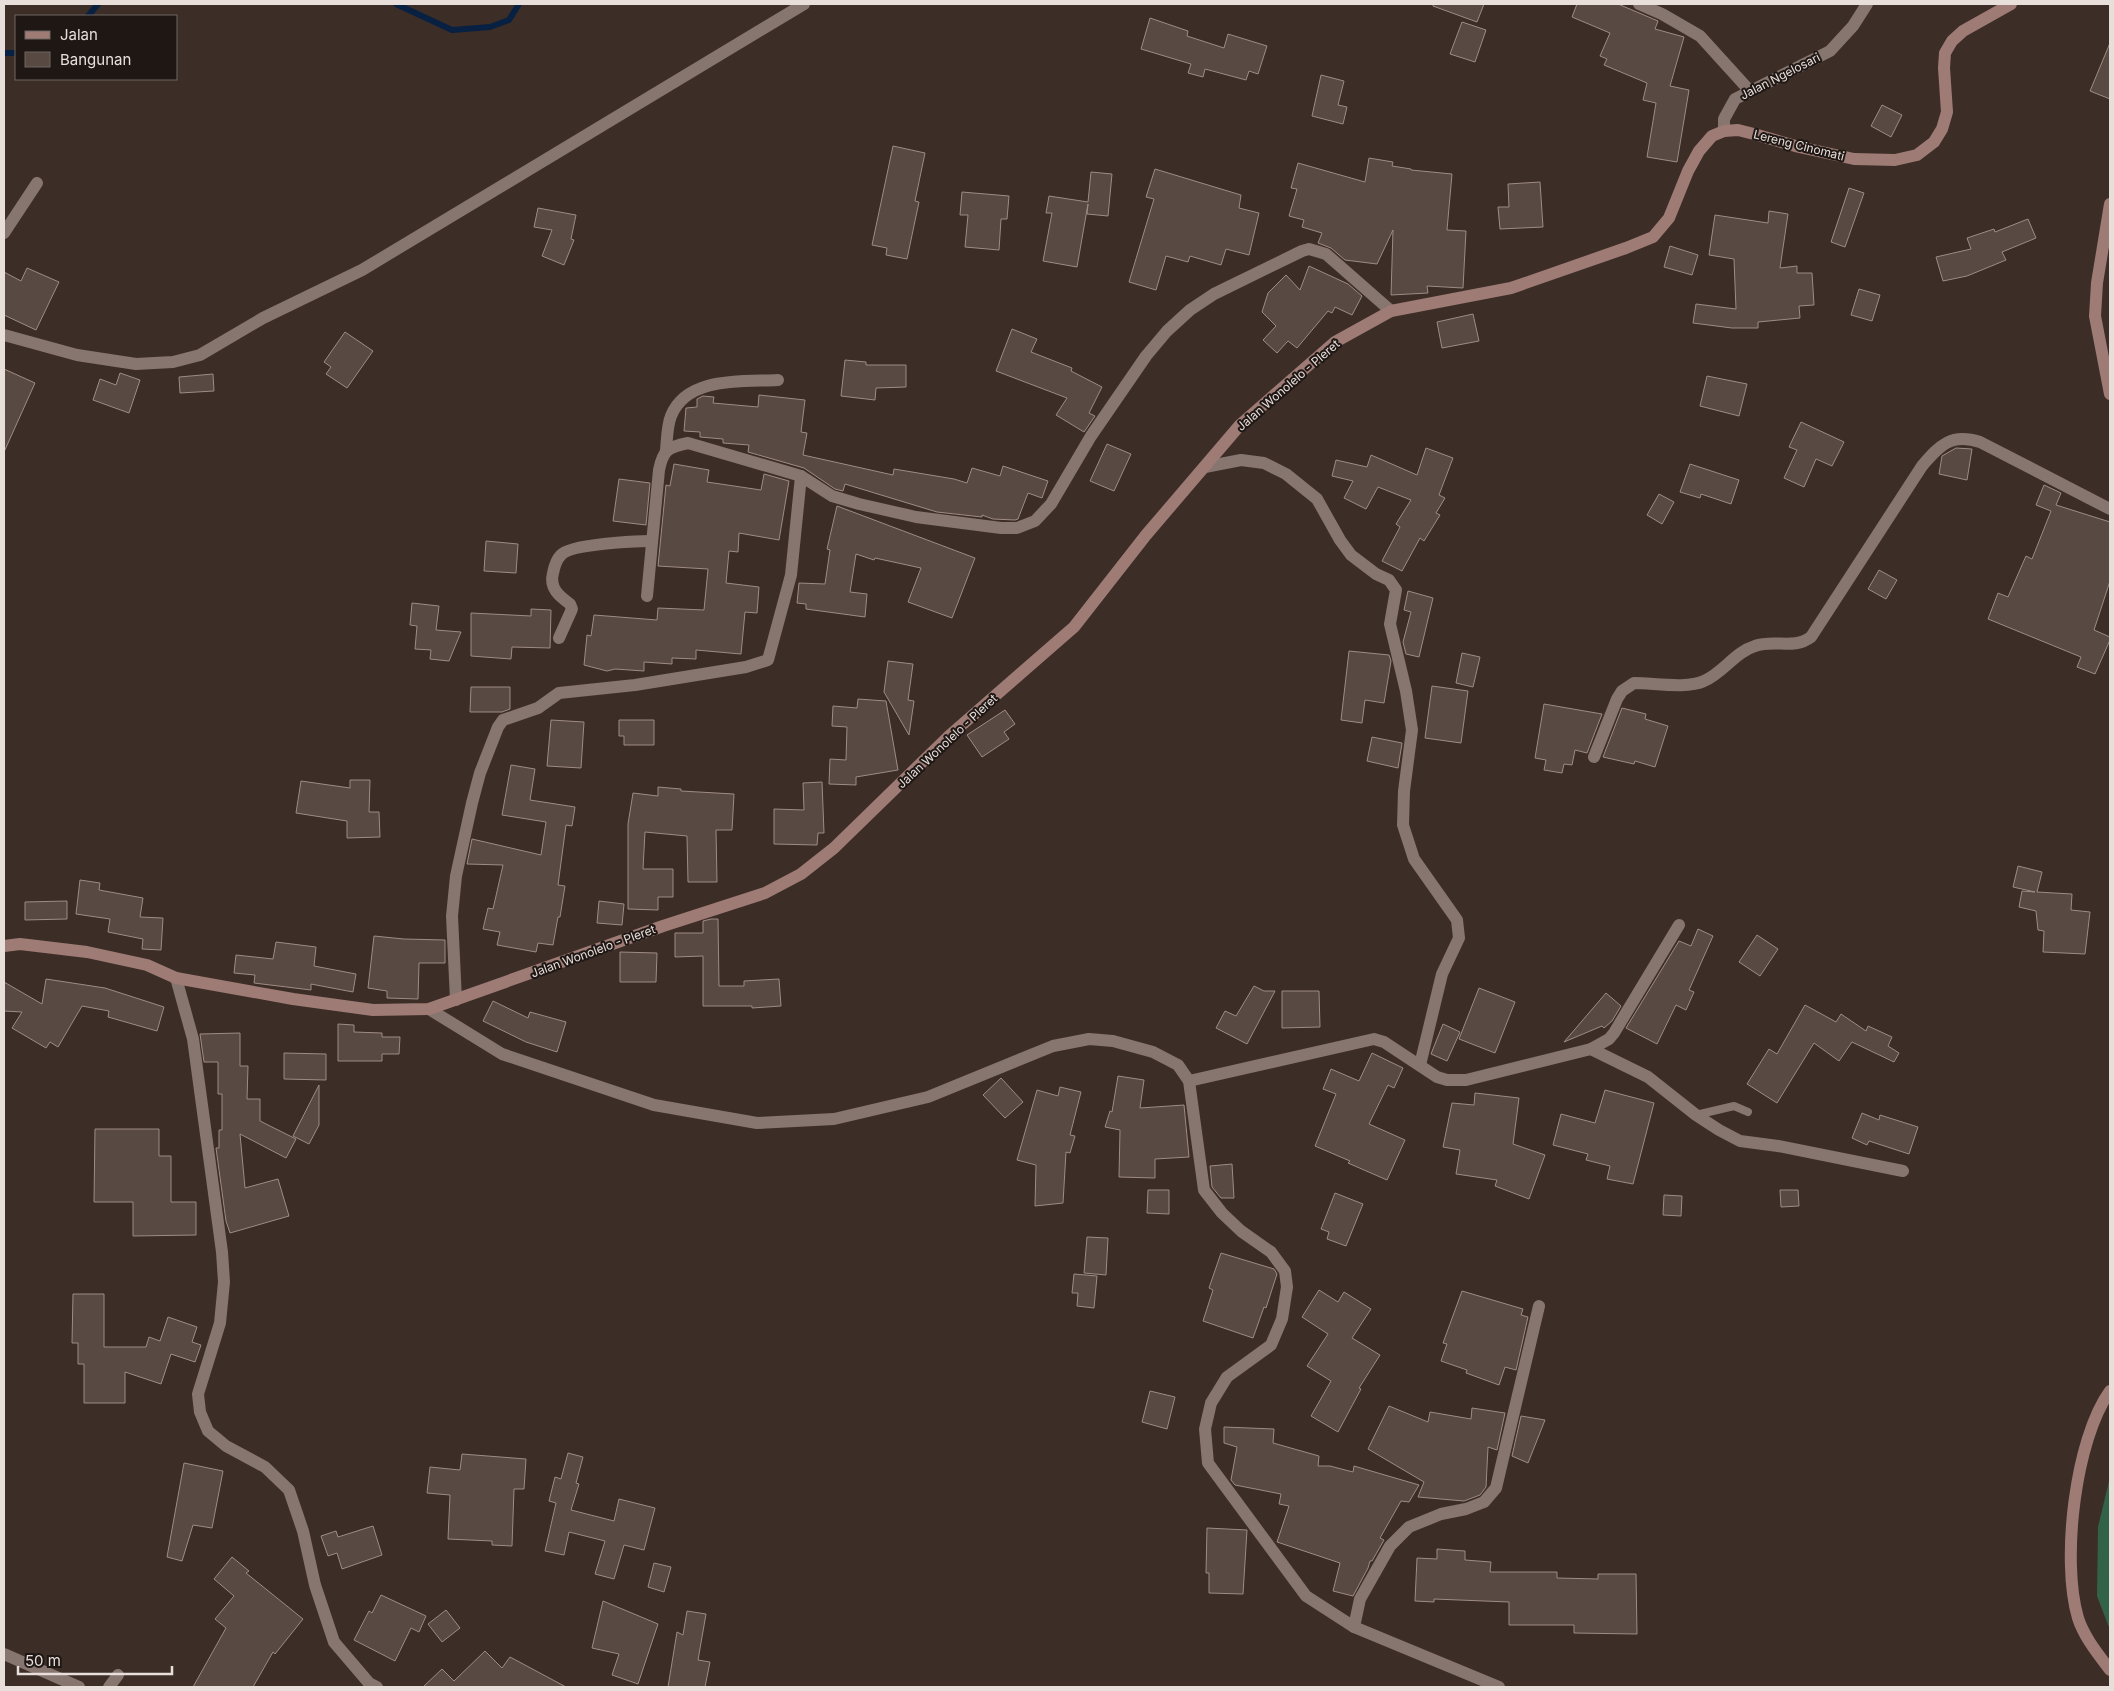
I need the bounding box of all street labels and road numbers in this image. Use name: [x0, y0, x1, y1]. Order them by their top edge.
street label: Jalan Ngelosari: [1737, 49, 1823, 103]
street label: Lereng Cinomati: [1752, 126, 1846, 164]
street label: Jalan Wonolelo - Pleret: [1233, 336, 1343, 434]
street label: Jalan Wonolelo - Pleret: [894, 691, 1000, 791]
street label: Jalan Wonolelo - Pleret: [529, 921, 657, 981]

